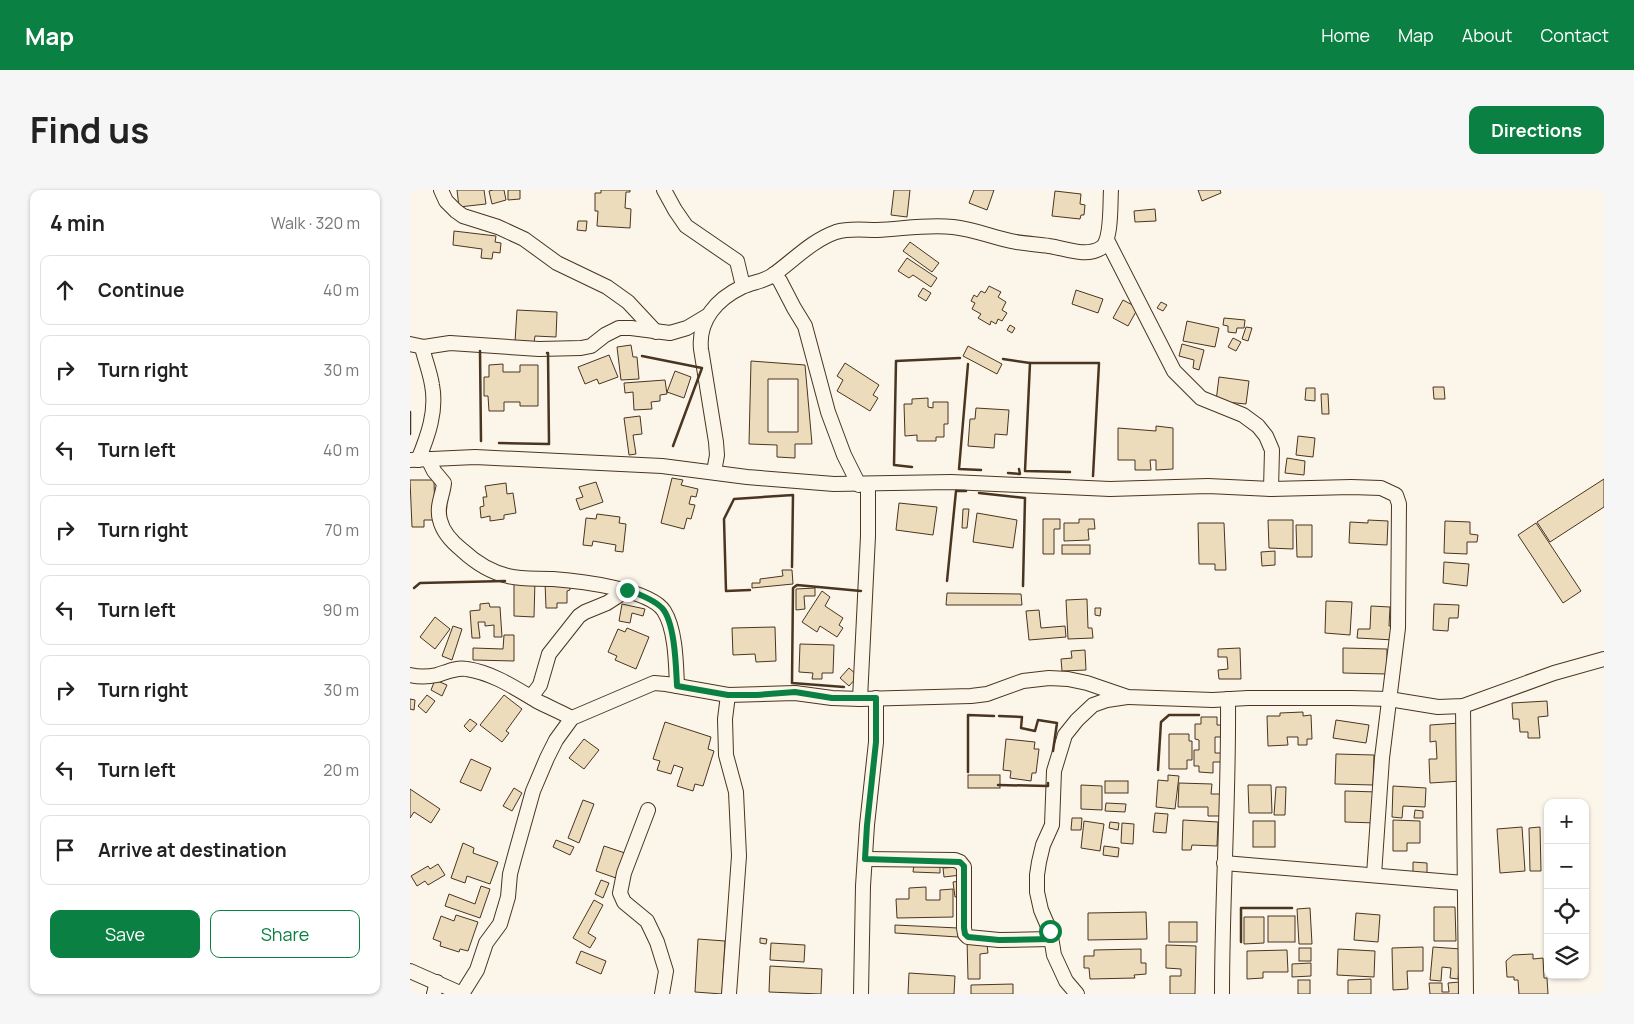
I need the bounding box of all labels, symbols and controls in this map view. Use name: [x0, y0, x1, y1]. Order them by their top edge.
text: Map: [25, 19, 74, 52]
text: Home: [1321, 23, 1370, 47]
text: Map: [1398, 23, 1434, 47]
text: About: [1462, 23, 1512, 47]
text: Contact: [1540, 23, 1609, 47]
text: Find us: [30, 106, 149, 154]
button: Directions: [1469, 106, 1604, 154]
text: 4 min: [50, 209, 105, 237]
text: Walk · 320 m: [271, 212, 360, 234]
icon: ahead: [51, 276, 79, 304]
text: Continue: [98, 277, 184, 303]
text: 40 m: [323, 279, 359, 301]
icon: right: [51, 356, 79, 384]
text: Turn right: [98, 357, 188, 383]
text: 30 m: [324, 359, 359, 381]
icon: left: [51, 436, 79, 464]
text: Turn left: [98, 437, 176, 463]
text: 40 m: [323, 439, 359, 461]
icon: right: [51, 516, 79, 544]
text: Turn right: [98, 517, 188, 543]
text: 70 m: [324, 519, 359, 541]
route end: [616, 579, 639, 602]
icon: left: [51, 596, 79, 624]
text: Turn left: [98, 597, 176, 623]
text: 90 m: [323, 599, 359, 621]
icon: right: [51, 676, 79, 704]
text: Turn right: [98, 677, 188, 703]
text: 30 m: [324, 679, 359, 701]
icon: left: [51, 756, 79, 784]
text: Turn left: [98, 757, 176, 783]
text: 20 m: [323, 759, 359, 781]
map controls: [1544, 799, 1589, 979]
button: +: [1544, 799, 1589, 844]
icon: arrive: [51, 836, 79, 864]
text: Arrive at destination: [98, 837, 287, 863]
button: −: [1544, 844, 1589, 889]
button: locate: [1544, 889, 1589, 934]
button: Save: [50, 910, 200, 958]
button: Share: [210, 910, 360, 958]
route start: [1039, 920, 1062, 943]
button: layers: [1544, 934, 1589, 979]

